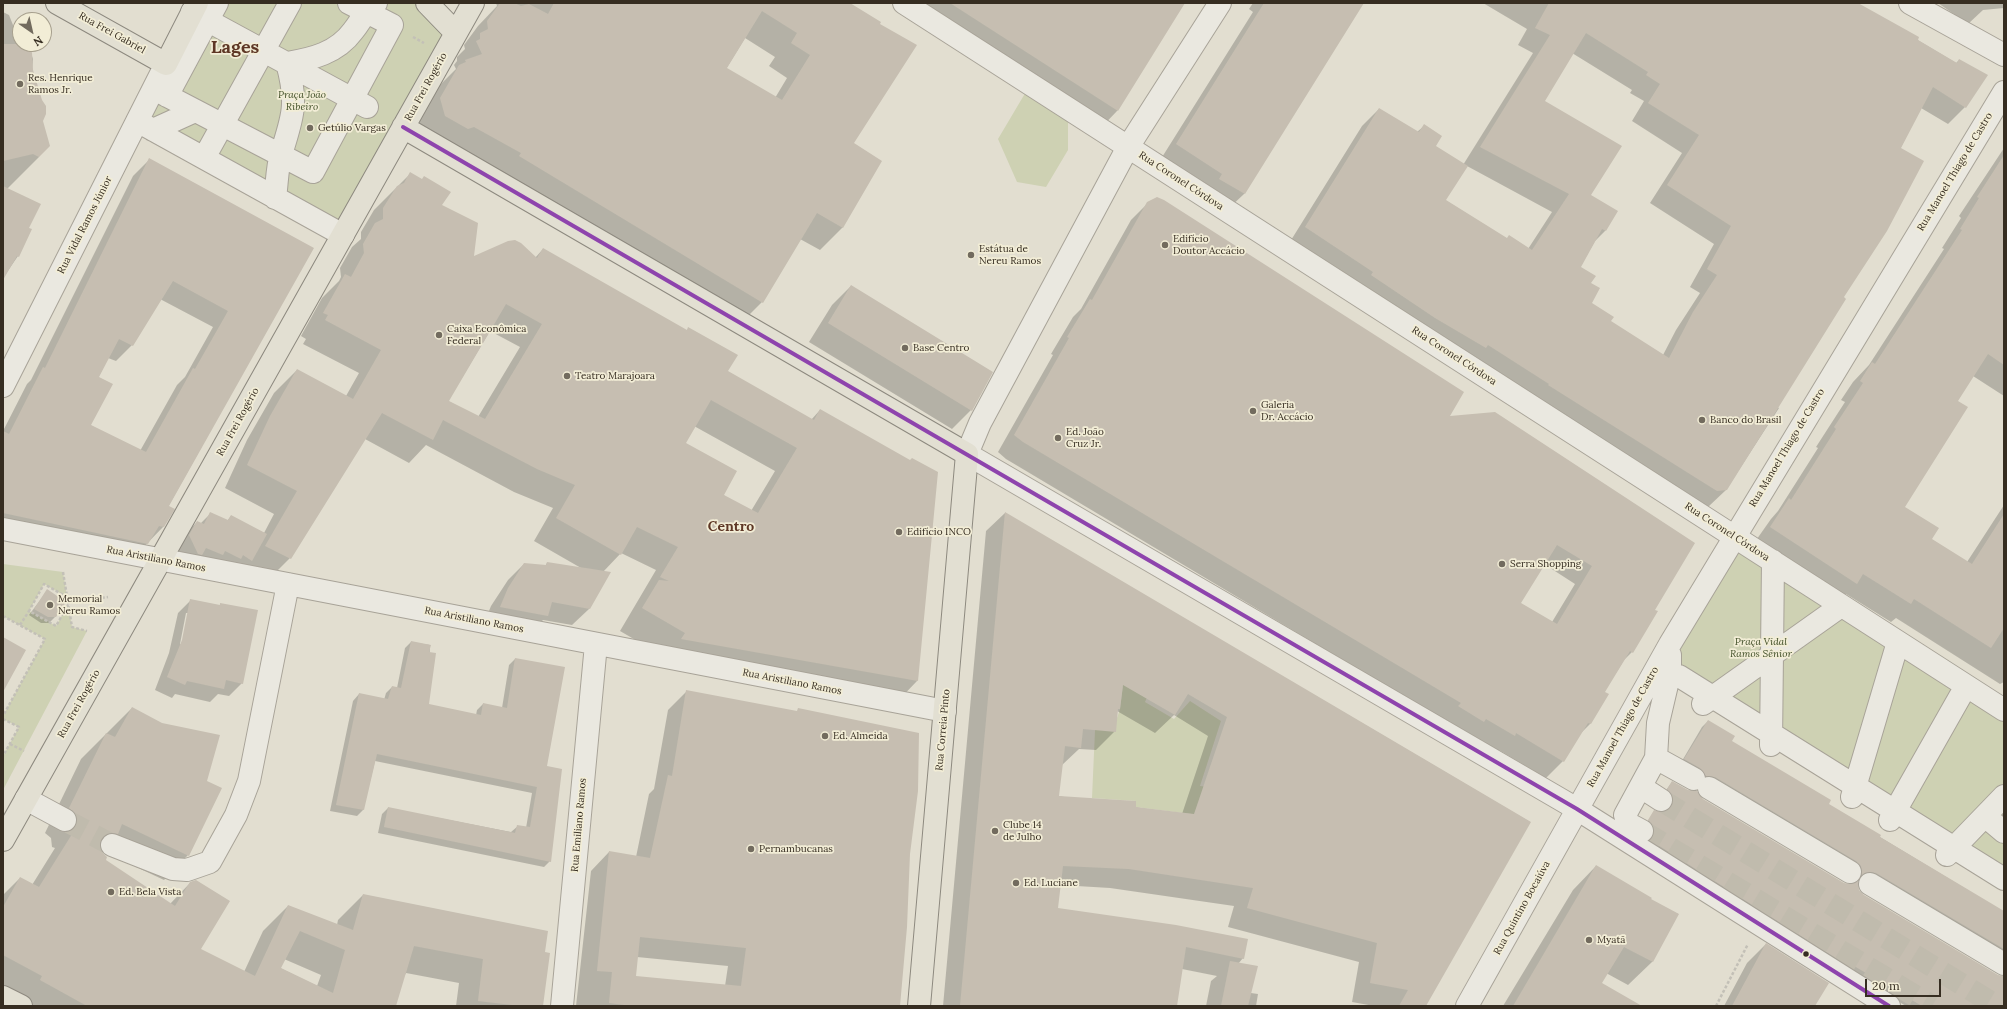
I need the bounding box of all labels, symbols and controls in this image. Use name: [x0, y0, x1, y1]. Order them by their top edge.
street label: Rua Frei Gabriel: [77, 10, 147, 56]
north arrow: [12, 12, 52, 52]
text: N: [31, 33, 46, 49]
district label: Lages: [211, 37, 259, 59]
street label: Rua Frei Rogério: [402, 51, 450, 123]
place label: Res. Henrique Ramos Jr.: [28, 72, 93, 96]
marker: Res. Henrique Ramos Jr.: [15, 79, 25, 89]
park label: Praça João Ribeiro: [278, 89, 326, 112]
street label: Rua Manoel Thiago de Castro: [1915, 111, 1995, 233]
place label: Getúlio Vargas: [318, 122, 386, 134]
marker: Getúlio Vargas: [305, 123, 315, 133]
street label: Rua Coronel Córdova: [1136, 149, 1226, 213]
street label: Rua Vidal Ramos Júnior: [55, 174, 115, 276]
place label: Edifício Doutor Accácio: [1173, 233, 1245, 256]
marker: Edifício Doutor Accácio: [1160, 240, 1170, 250]
place label: Estátua de Nereu Ramos: [979, 243, 1041, 266]
marker: Estátua de Nereu Ramos: [966, 250, 976, 260]
place label: Caixa Econômica Federal: [447, 323, 527, 346]
street label: Rua Coronel Córdova: [1409, 324, 1499, 388]
marker: Caixa Econômica Federal: [434, 330, 444, 340]
place label: Base Centro: [913, 342, 969, 354]
marker: Base Centro: [900, 343, 910, 353]
place label: Teatro Marajoara: [575, 370, 655, 382]
marker: Teatro Marajoara: [562, 371, 572, 381]
street label: Rua Frei Rogério: [214, 386, 262, 458]
street label: Rua Manoel Thiago de Castro: [1747, 387, 1827, 509]
place label: Galeria Dr. Accácio: [1261, 399, 1313, 422]
marker: Galeria Dr. Accácio: [1248, 406, 1258, 416]
place label: Banco do Brasil: [1710, 414, 1781, 426]
marker: Banco do Brasil: [1697, 415, 1707, 425]
place label: Ed. João Cruz Jr.: [1066, 426, 1104, 450]
marker: Ed. João Cruz Jr.: [1053, 433, 1063, 443]
street label: Rua Coronel Córdova: [1682, 500, 1772, 564]
district label: Centro: [708, 519, 754, 535]
place label: Edifício INCO: [907, 526, 971, 538]
marker: Edifício INCO: [894, 527, 904, 537]
street label: Rua Aristiliano Ramos: [105, 543, 207, 575]
place label: Serra Shopping: [1510, 558, 1581, 570]
marker: Serra Shopping: [1497, 559, 1507, 569]
place label: Memorial Nereu Ramos: [58, 593, 120, 616]
marker: Memorial Nereu Ramos: [45, 600, 55, 610]
street label: Rua Aristiliano Ramos: [423, 604, 525, 636]
park label: Praça Vidal Ramos Sênior: [1730, 636, 1792, 660]
street label: Rua Manoel Thiago de Castro: [1585, 665, 1661, 789]
street label: Rua Aristiliano Ramos: [741, 666, 843, 698]
street label: Rua Frei Rogério: [55, 668, 103, 740]
street label: Rua Correia Pinto: [933, 689, 953, 771]
place label: Ed. Almeida: [833, 730, 888, 742]
marker: Ed. Almeida: [820, 731, 830, 741]
street label: Rua Emiliano Ramos: [569, 778, 589, 872]
place label: Clube 14 de Julho: [1003, 819, 1042, 842]
marker: Clube 14 de Julho: [990, 826, 1000, 836]
place label: Pernambucanas: [759, 843, 833, 855]
marker: Pernambucanas: [746, 844, 756, 854]
street label: Rua Quintino Bocaiúva: [1491, 859, 1553, 957]
place label: Ed. Luciane: [1024, 877, 1078, 889]
marker: Ed. Luciane: [1011, 878, 1021, 888]
place label: Ed. Bela Vista: [119, 886, 181, 898]
marker: Ed. Bela Vista: [106, 887, 116, 897]
place label: Myatã: [1597, 934, 1625, 946]
marker: Myatã: [1584, 935, 1594, 945]
unlabelled marker: [1801, 949, 1811, 959]
scale bar: [1867, 971, 1943, 997]
text: 20 m: [1872, 978, 1900, 993]

